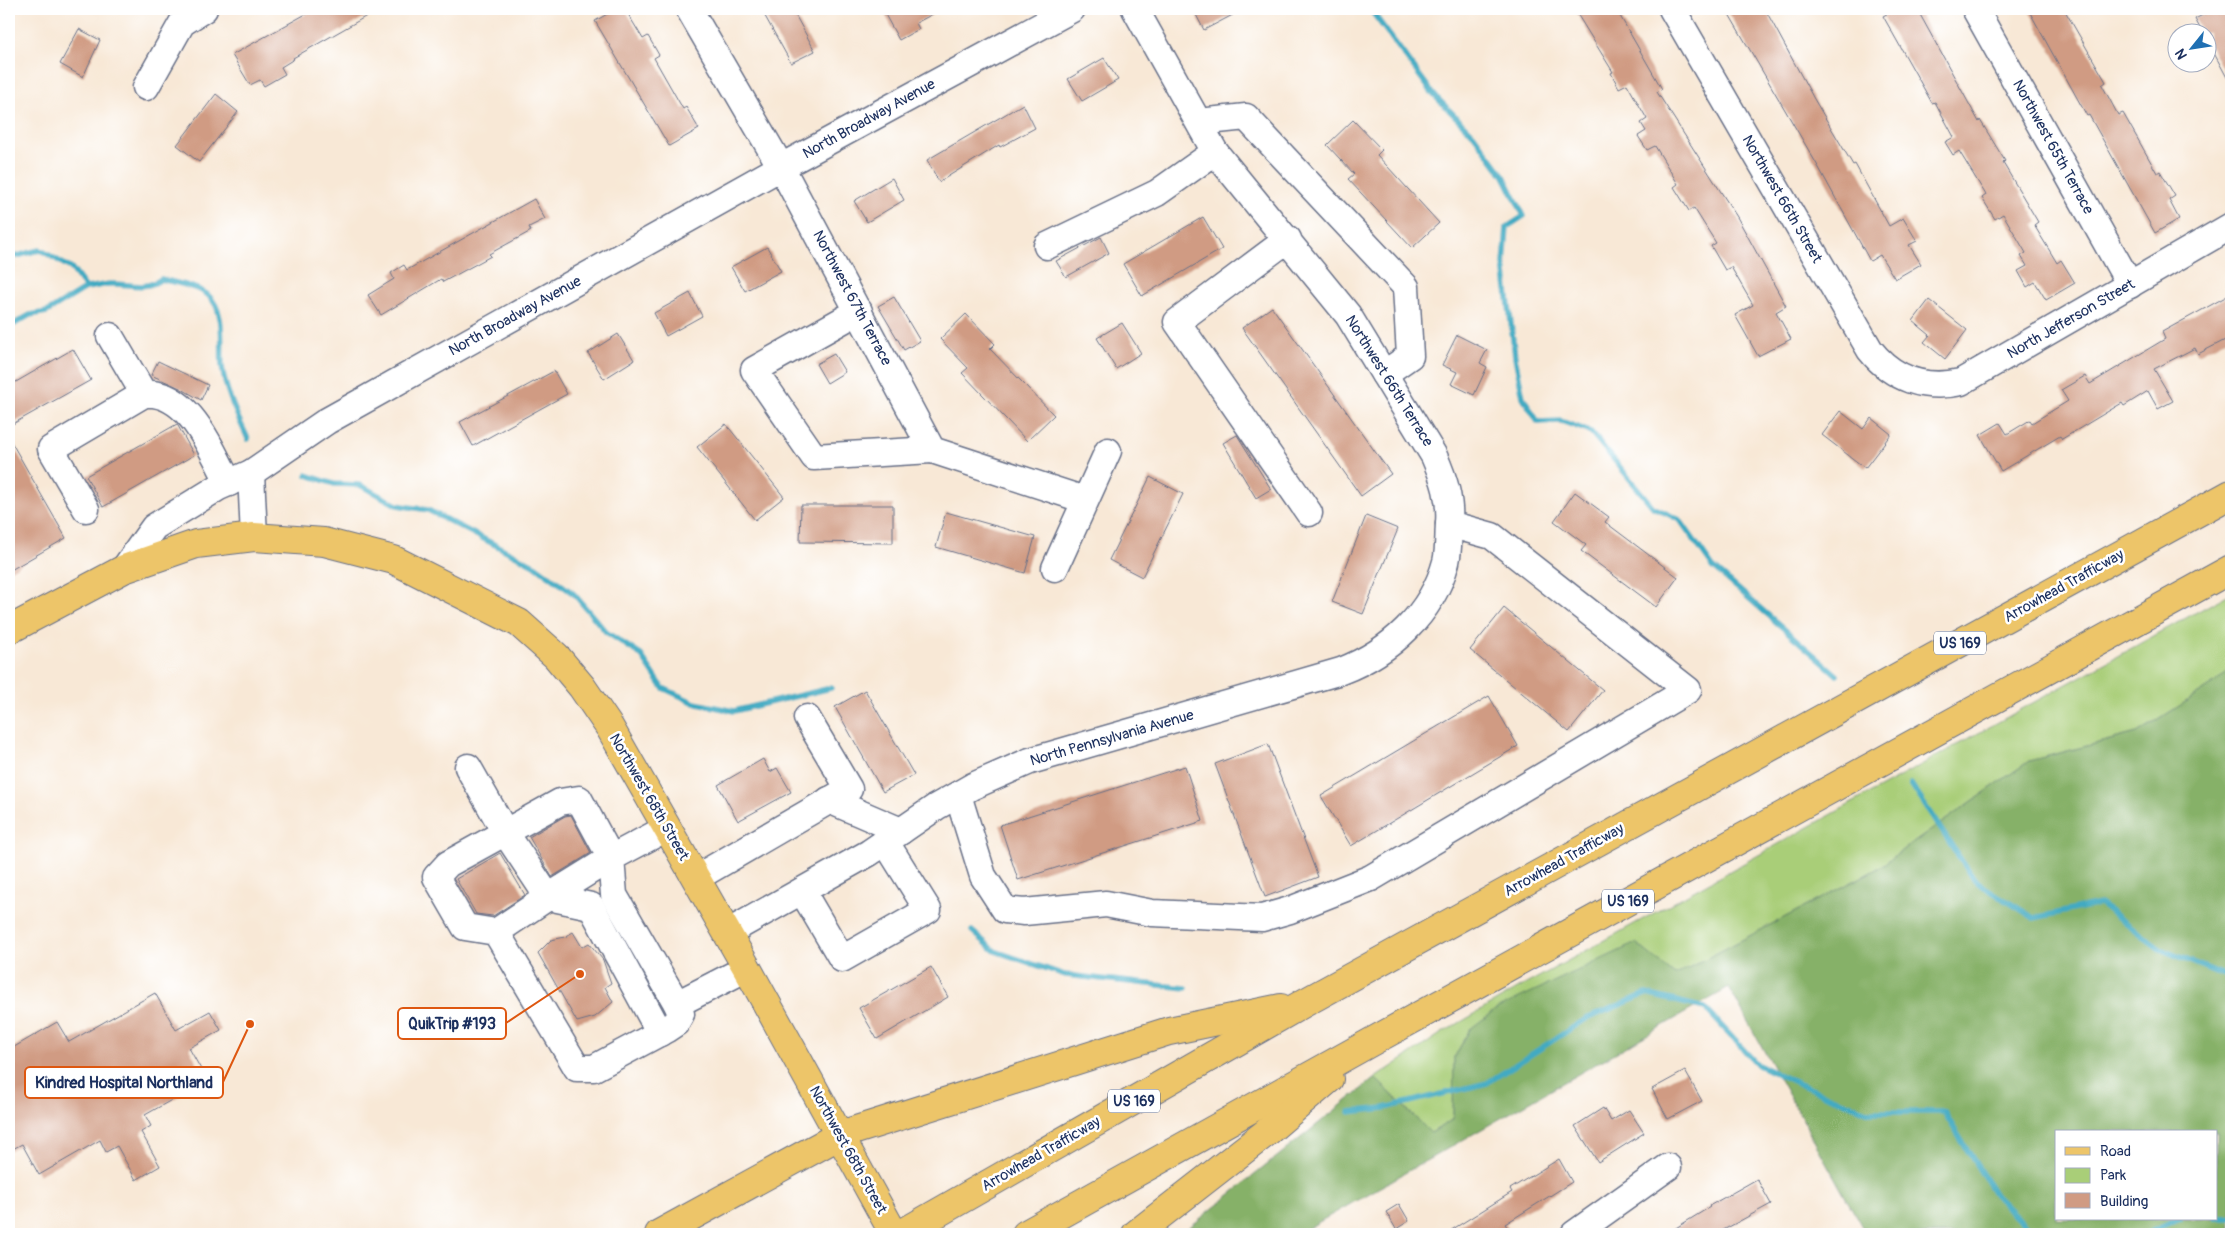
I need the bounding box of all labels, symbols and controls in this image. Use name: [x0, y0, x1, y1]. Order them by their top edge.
north arrow: [2168, 22, 2218, 72]
text: N: [2171, 46, 2191, 63]
street label: North Broadway Avenue: [799, 74, 939, 163]
street label: Northwest 65th Terrace: [2008, 76, 2098, 218]
street label: Northwest 66th Street: [1738, 132, 1827, 267]
street label: Northwest 67th Terrace: [808, 227, 896, 369]
street label: North Broadway Avenue: [445, 271, 585, 360]
street label: North Jefferson Street: [2004, 274, 2139, 363]
street label: Northwest 66th Terrace: [1341, 312, 1438, 451]
street label: Arrowhead Trafficway: [2001, 545, 2128, 627]
road number: US 169: [1934, 632, 1986, 654]
street label: North Pennsylvania Avenue: [1028, 705, 1197, 770]
street label: Northwest 68th Street: [605, 730, 694, 865]
street label: Arrowhead Trafficway: [1501, 819, 1628, 901]
road number: US 169: [1602, 889, 1654, 912]
callout: QuikTrip #193: [398, 1008, 506, 1039]
text: QuikTrip #193: [408, 1014, 496, 1034]
callout: Kindred Hospital Northland: [25, 1067, 223, 1098]
text: Kindred Hospital Northland: [35, 1073, 213, 1093]
street label: Northwest 68th Street: [805, 1083, 892, 1218]
road number: US 169: [1108, 1090, 1160, 1112]
street label: Arrowhead Trafficway: [978, 1112, 1104, 1196]
legend: [2055, 1130, 2218, 1220]
text: Road: [2100, 1142, 2131, 1161]
text: Park: [2100, 1166, 2127, 1185]
text: Building: [2100, 1192, 2148, 1211]

